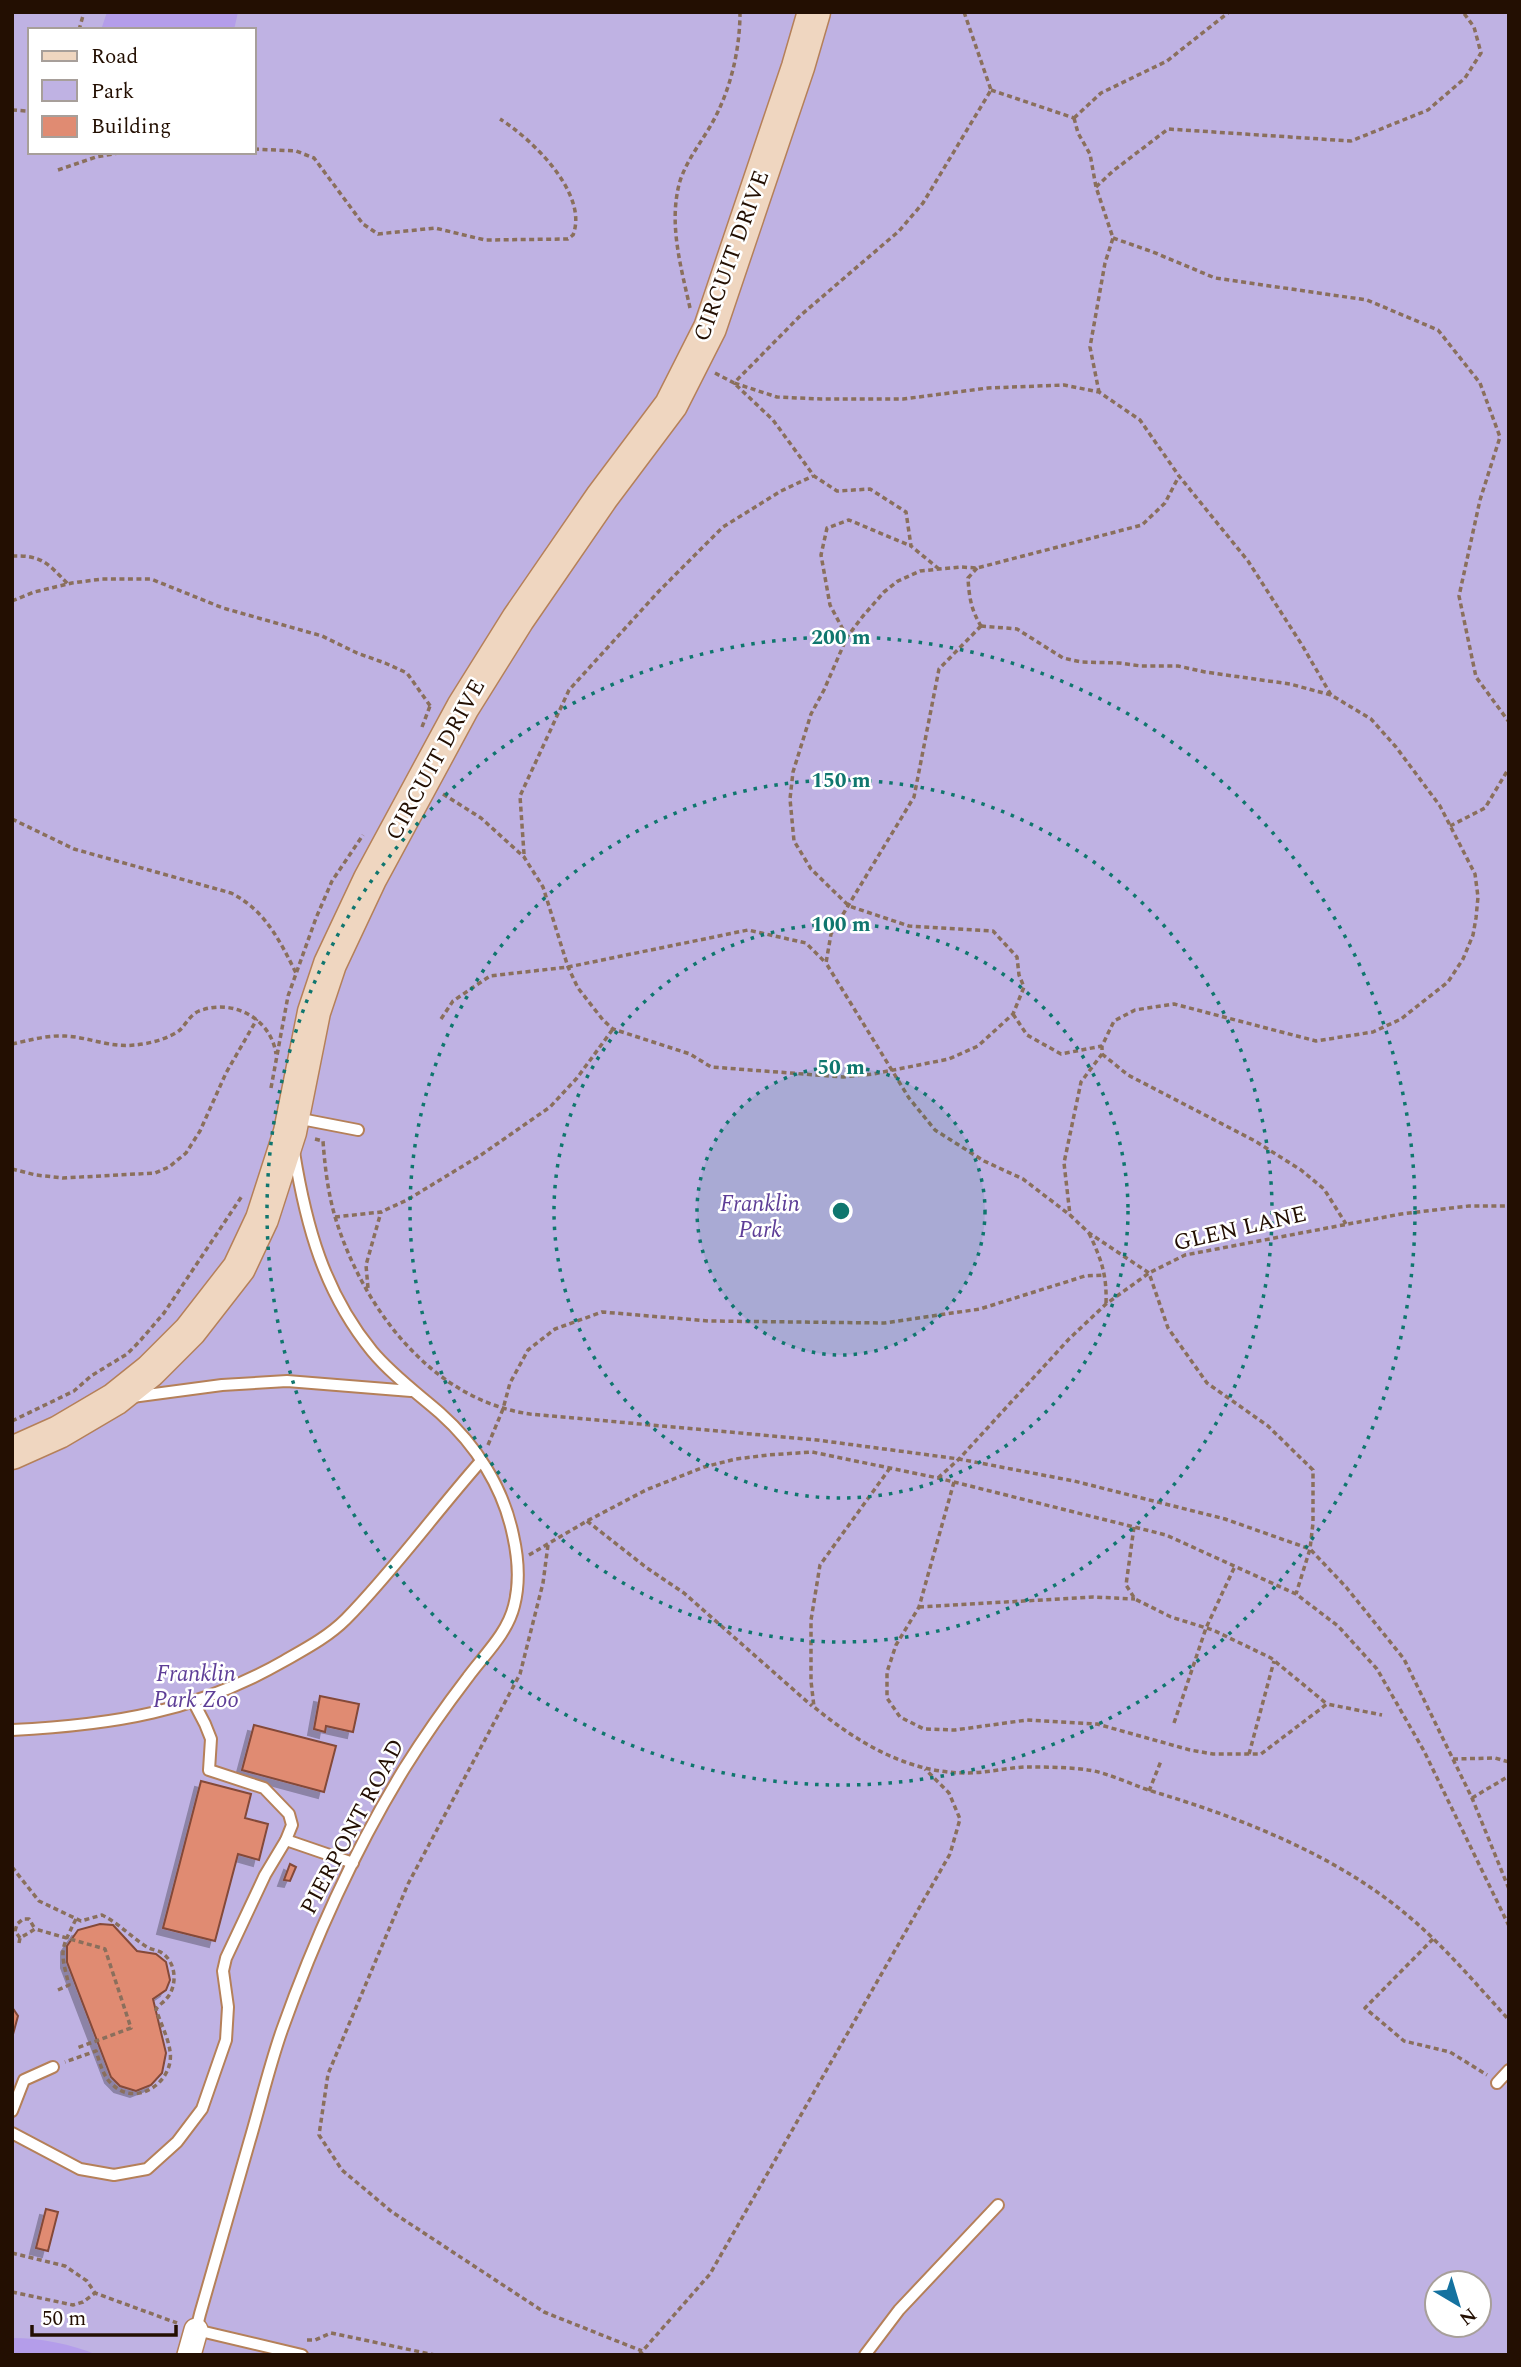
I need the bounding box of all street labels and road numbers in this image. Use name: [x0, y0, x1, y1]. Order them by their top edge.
street label: CIRCUIT DRIVE: [685, 165, 779, 347]
street label: CIRCUIT DRIVE: [377, 673, 495, 847]
street label: GLEN LANE: [1170, 1197, 1310, 1261]
street label: PIERPONT ROAD: [292, 1733, 414, 1921]

